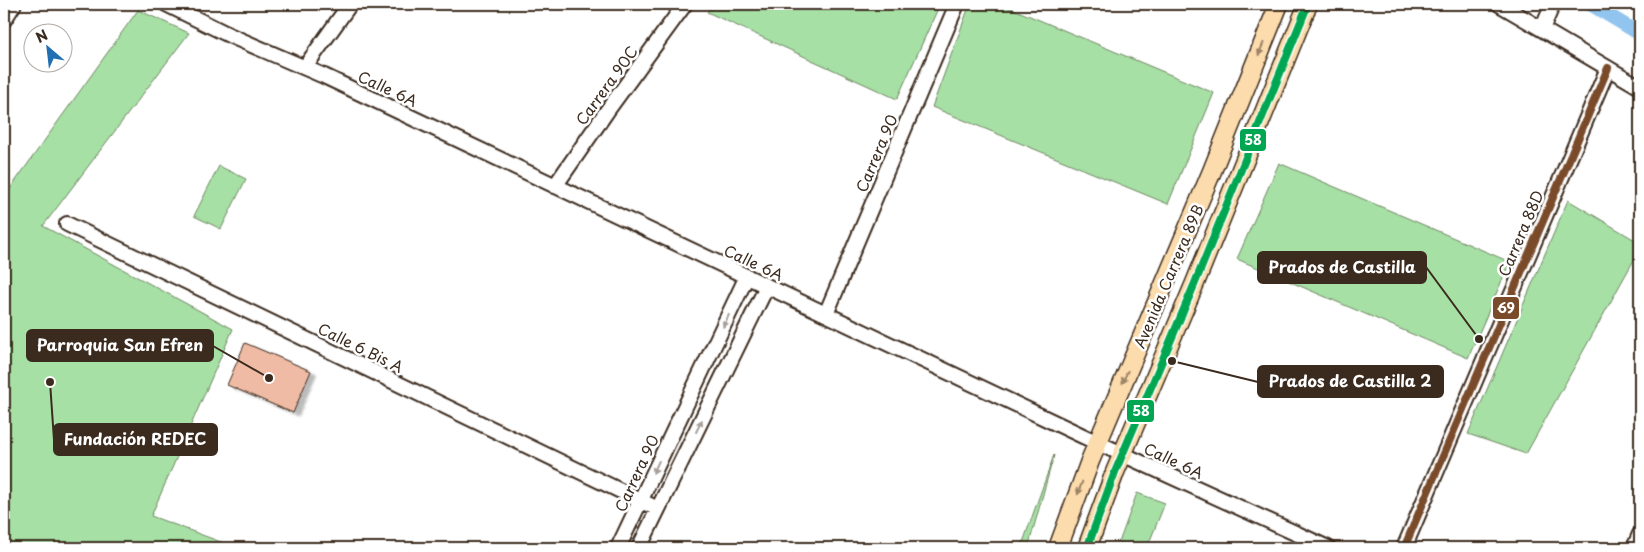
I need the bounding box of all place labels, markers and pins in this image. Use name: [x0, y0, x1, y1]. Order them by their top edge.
callout: Prados de Castilla: [1258, 252, 1426, 283]
callout: Parroquia San Efren: [27, 330, 213, 361]
callout: Prados de Castilla 2: [1258, 366, 1443, 397]
callout: Fundación REDEC: [54, 424, 217, 455]

